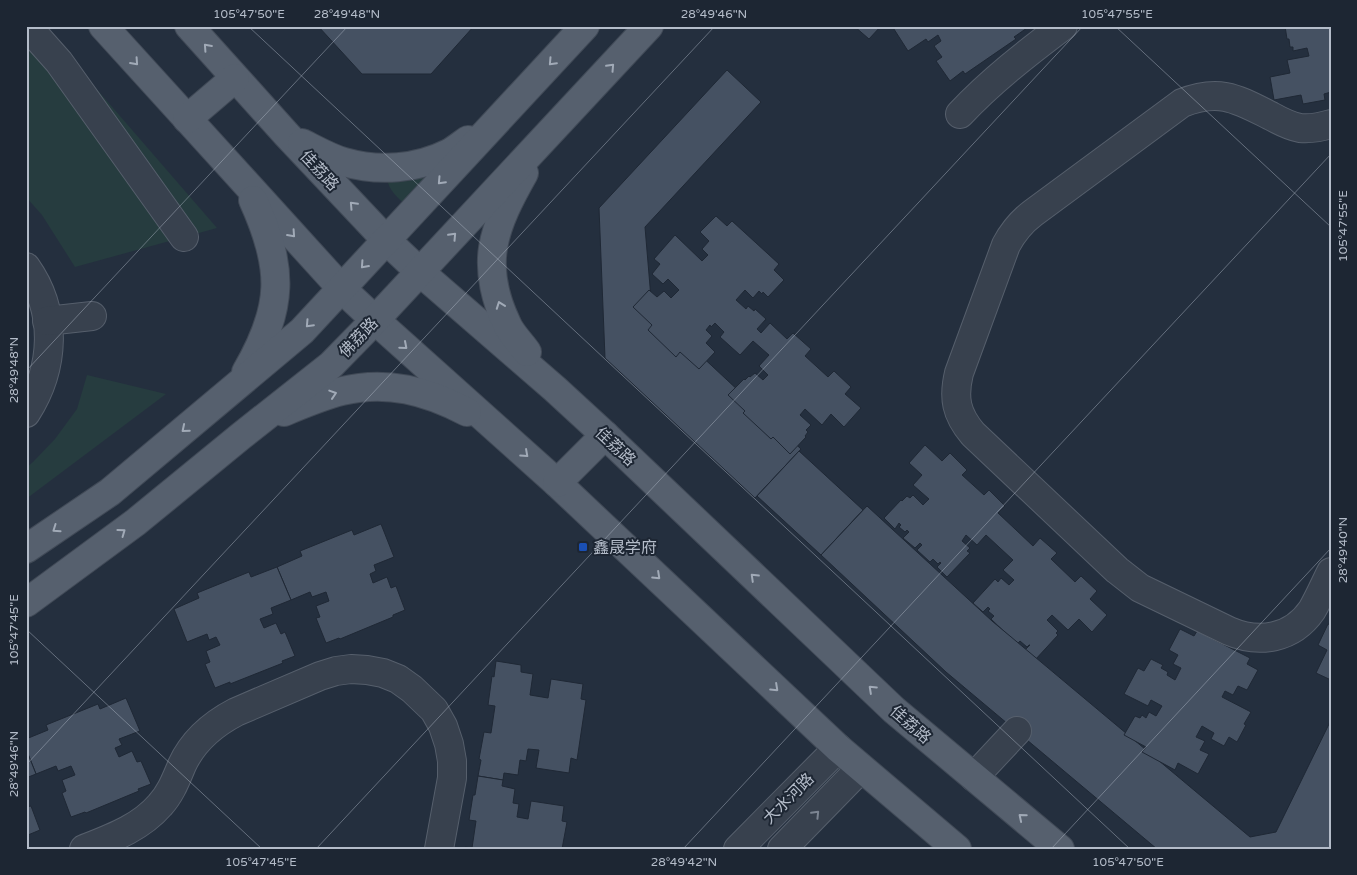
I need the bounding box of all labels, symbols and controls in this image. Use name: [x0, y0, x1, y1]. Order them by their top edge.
text: 105°47'50"E: [213, 7, 285, 21]
text: 28°49'48"N: [314, 7, 380, 21]
text: 28°49'46"N: [681, 7, 747, 21]
text: 105°47'55"E: [1081, 7, 1153, 21]
one-way arrow: [204, 43, 213, 52]
one-way arrow: [549, 56, 558, 65]
one-way arrow: [130, 57, 139, 66]
one-way arrow: [605, 63, 614, 72]
street label: 佳荔路: [296, 146, 343, 195]
one-way arrow: [438, 175, 447, 184]
text: 105°47'55"E: [1336, 190, 1350, 262]
one-way arrow: [350, 202, 359, 211]
one-way arrow: [286, 229, 295, 238]
one-way arrow: [447, 233, 456, 242]
one-way arrow: [361, 259, 370, 268]
one-way arrow: [496, 301, 506, 310]
street label: 佛荔路: [335, 313, 383, 362]
one-way arrow: [306, 319, 315, 328]
text: 28°49'48"N: [7, 337, 21, 403]
one-way arrow: [398, 340, 407, 349]
one-way arrow: [328, 390, 337, 400]
street label: 佳荔路: [591, 423, 640, 470]
one-way arrow: [181, 424, 190, 433]
one-way arrow: [520, 448, 529, 457]
text: 28°49'40"N: [1336, 517, 1350, 583]
one-way arrow: [52, 523, 62, 532]
one-way arrow: [116, 530, 125, 538]
place label: 鑫晟学府: [593, 538, 657, 558]
marker: 鑫晟学府: [577, 541, 589, 553]
one-way arrow: [651, 570, 660, 579]
one-way arrow: [751, 574, 760, 583]
text: 105°47'45"E: [7, 594, 21, 666]
one-way arrow: [769, 682, 778, 691]
one-way arrow: [869, 686, 878, 695]
street label: 佳荔路: [886, 701, 935, 748]
text: 28°49'46"N: [7, 731, 21, 797]
street label: 大水河路: [759, 769, 818, 828]
one-way arrow: [810, 811, 819, 820]
one-way arrow: [1019, 814, 1028, 823]
text: 105°47'45"E: [225, 855, 297, 869]
text: 28°49'42"N: [651, 855, 717, 869]
text: 105°47'50"E: [1092, 855, 1164, 869]

